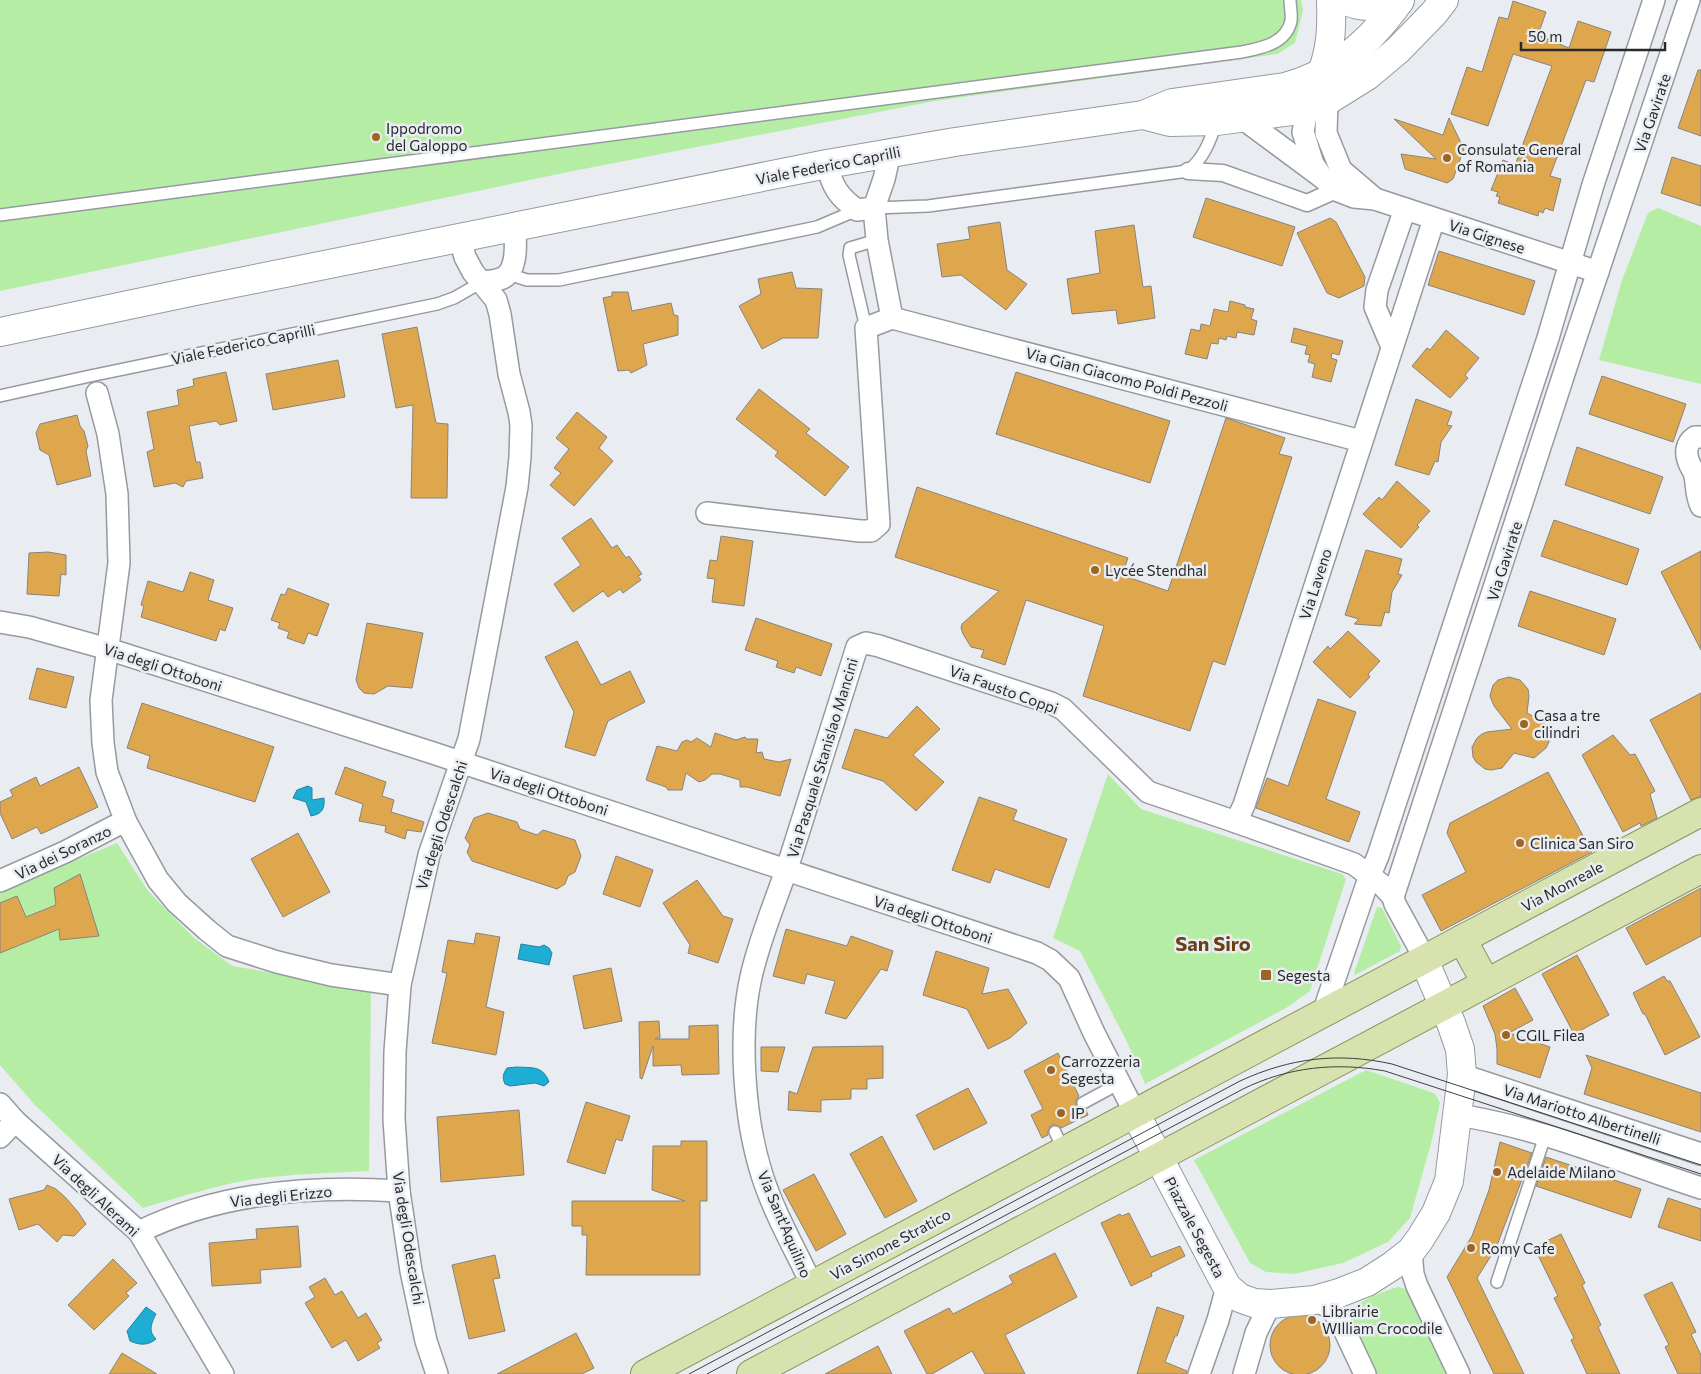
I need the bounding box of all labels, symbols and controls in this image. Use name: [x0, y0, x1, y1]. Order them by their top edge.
scale bar: [1521, 20, 1665, 52]
text: 50 m: [1528, 27, 1562, 45]
street label: Via Gavirate: [1630, 71, 1674, 155]
place label: Ippodromo del Galoppo: [386, 119, 468, 154]
marker: Ippodromo del Galoppo: [370, 131, 382, 143]
place label: Consulate General of Romania: [1457, 140, 1581, 175]
street label: Viale Federico Caprilli: [754, 142, 902, 188]
marker: Consulate General of Romania: [1441, 152, 1453, 164]
street label: Via Gignese: [1447, 215, 1527, 257]
street label: Viale Federico Caprilli: [169, 320, 317, 368]
street label: Via Gian Giacomo Poldi Pezzoli: [1024, 343, 1230, 415]
street label: Via Gavirate: [1483, 519, 1525, 603]
street label: Via Laveno: [1295, 546, 1335, 622]
place label: Lycée Stendhal: [1105, 561, 1207, 579]
marker: Lycée Stendhal: [1089, 564, 1101, 576]
street label: Via degli Ottoboni: [101, 639, 225, 695]
street label: Via Pasquale Stanislao Mancini: [783, 656, 861, 860]
street label: Via Fausto Coppi: [947, 661, 1061, 717]
place label: Casa a tre cilindri: [1534, 706, 1600, 741]
marker: Casa a tre cilindri: [1518, 718, 1530, 730]
street label: Via degli Odescalchi: [412, 758, 470, 892]
street label: Via degli Ottoboni: [487, 763, 611, 819]
street label: Via dei Soranzo: [12, 821, 114, 883]
place label: Clinica San Siro: [1530, 834, 1634, 852]
marker: Clinica San Siro: [1514, 837, 1526, 849]
street label: Via Monreale: [1518, 857, 1606, 915]
street label: Via degli Ottoboni: [871, 891, 995, 947]
district label: San Siro: [1175, 931, 1251, 955]
place label: Segesta: [1277, 966, 1330, 984]
marker: Segesta: [1259, 968, 1273, 982]
place label: CGIL Filea: [1516, 1026, 1585, 1044]
marker: CGIL Filea: [1500, 1029, 1512, 1041]
place label: Carrozzeria Segesta: [1061, 1052, 1140, 1087]
marker: Carrozzeria Segesta: [1045, 1064, 1057, 1076]
street label: Via Mariotto Albertinelli: [1501, 1080, 1663, 1148]
place label: IP: [1071, 1104, 1085, 1122]
marker: IP: [1055, 1107, 1067, 1119]
street label: Via degli Alerami: [49, 1150, 143, 1240]
place label: Adelaide Milano: [1507, 1163, 1616, 1181]
marker: Adelaide Milano: [1491, 1166, 1503, 1178]
street label: Via Sant'Aquilino: [754, 1168, 816, 1280]
street label: Via degli Odescalchi: [390, 1170, 428, 1306]
street label: Piazzale Segesta: [1161, 1173, 1229, 1281]
street label: Via degli Erizzo: [229, 1182, 333, 1210]
street label: Via Simone Stratico: [827, 1205, 953, 1283]
place label: Romy Cafe: [1481, 1239, 1555, 1257]
marker: Romy Cafe: [1465, 1242, 1477, 1254]
place label: Librairie WIlliam Crocodile: [1322, 1302, 1442, 1337]
marker: Librairie WIlliam Crocodile: [1306, 1314, 1318, 1326]

